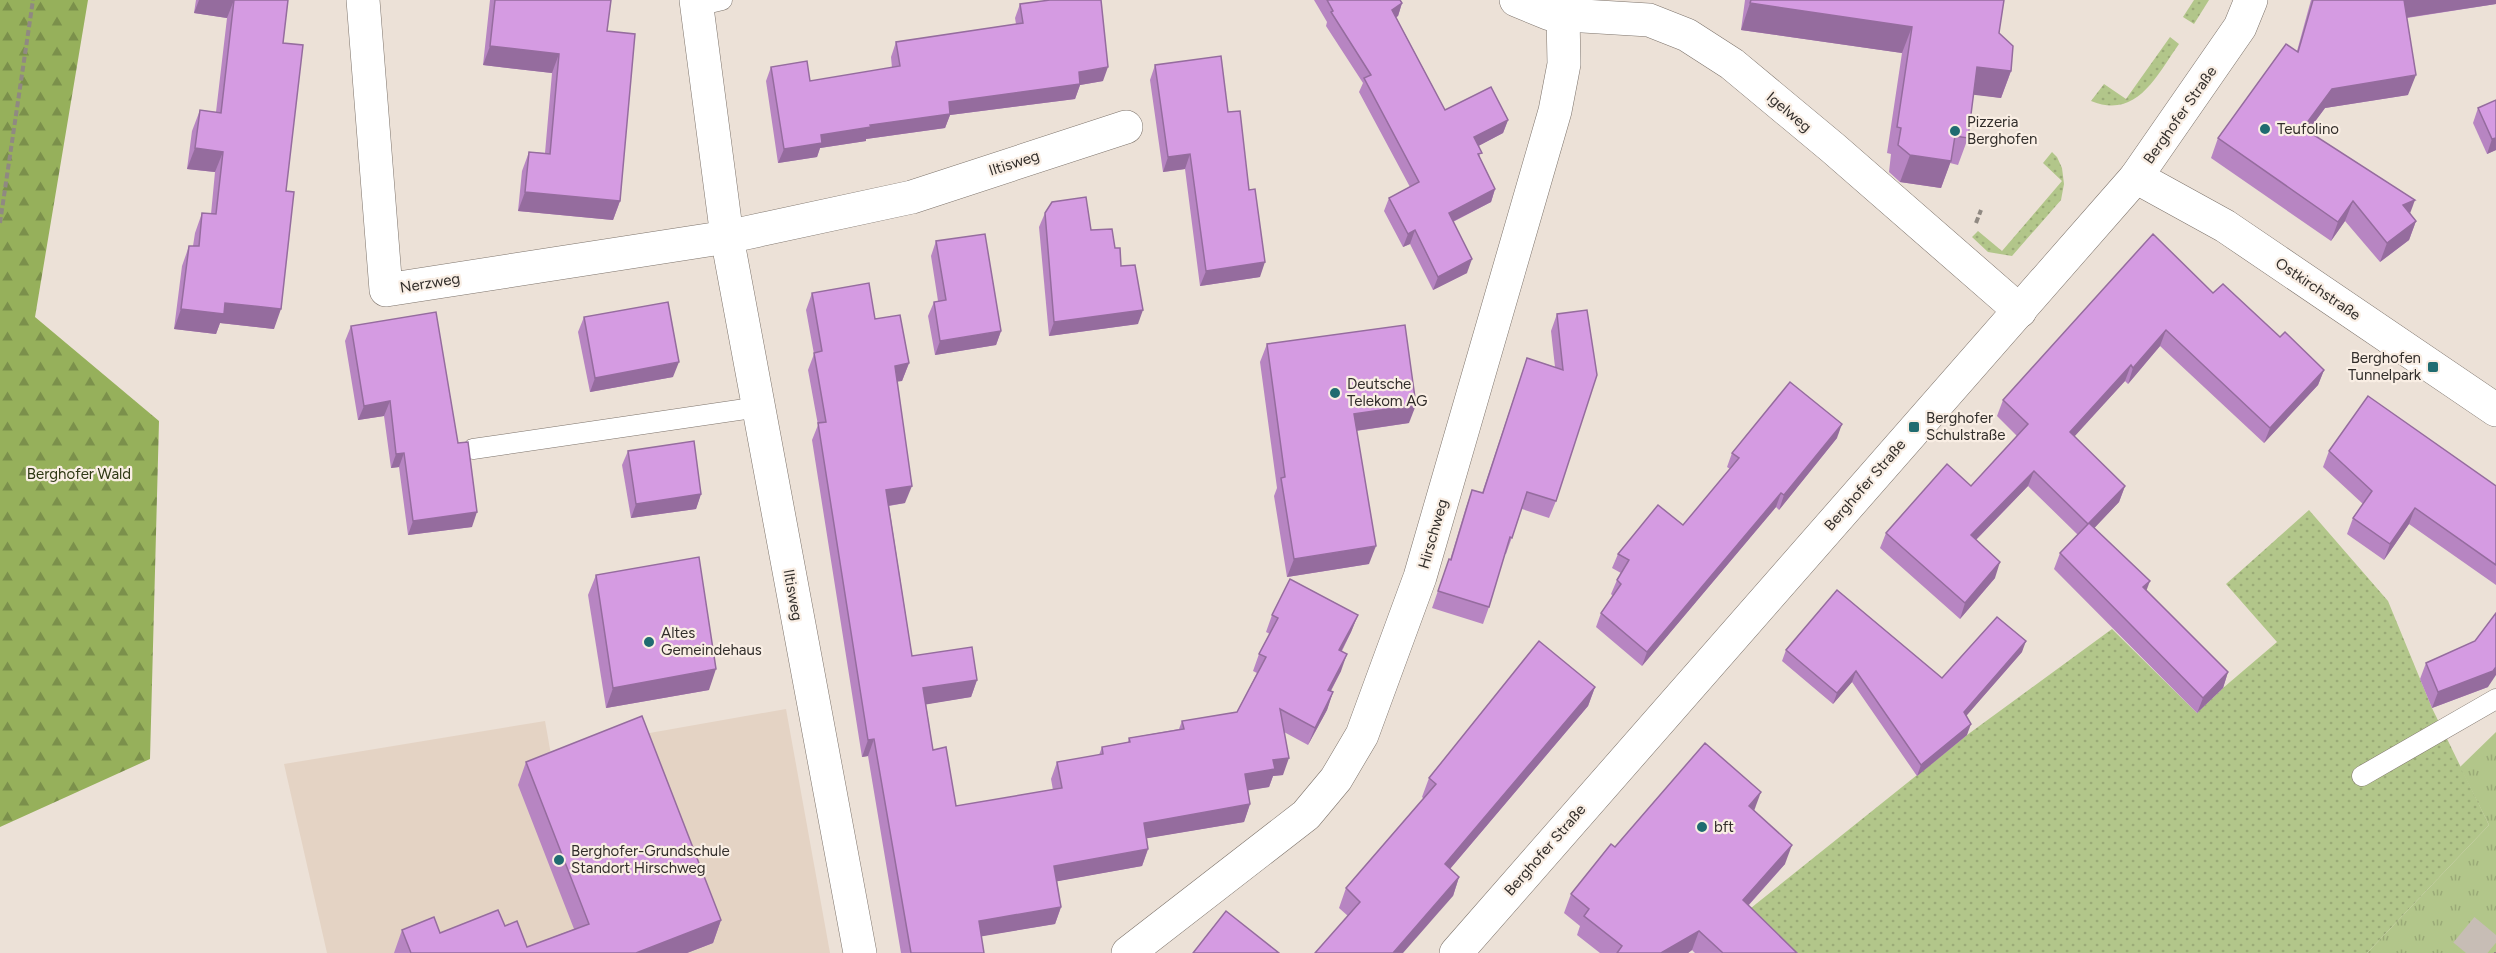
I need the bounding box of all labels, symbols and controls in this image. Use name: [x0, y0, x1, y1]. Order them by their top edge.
street label: Berghofer Straße: [2140, 63, 2220, 167]
street label: Igelweg: [1763, 88, 1815, 136]
place label: Pizzeria Berghofen: [1967, 113, 2037, 148]
place label: Teufolino: [2277, 120, 2339, 138]
marker: Teufolino: [2258, 122, 2272, 136]
marker: Pizzeria Berghofen: [1948, 124, 1962, 138]
street label: Iltisweg: [986, 146, 1042, 180]
street label: Ostkirchstraße: [2272, 254, 2364, 324]
street label: Nerzweg: [399, 269, 461, 297]
place label: Berghofen Tunnelpark: [2348, 349, 2422, 384]
marker: Berghofen Tunnelpark: [2426, 360, 2440, 374]
place label: Deutsche Telekom AG: [1347, 375, 1428, 410]
marker: Deutsche Telekom AG: [1328, 386, 1342, 400]
place label: Berghofer Schulstraße: [1926, 409, 2005, 444]
marker: Berghofer Schulstraße: [1907, 420, 1921, 434]
street label: Berghofer Straße: [1820, 436, 1910, 534]
park label: Berghofer Wald: [27, 465, 131, 483]
street label: Hirschweg: [1414, 497, 1452, 571]
street label: Iltisweg: [780, 568, 806, 622]
place label: Altes Gemeindehaus: [661, 624, 762, 659]
marker: Altes Gemeindehaus: [642, 635, 656, 649]
street label: Berghofer Straße: [1500, 801, 1590, 899]
place label: bft: [1714, 818, 1734, 836]
marker: bft: [1695, 820, 1709, 834]
place label: Berghofer-Grundschule Standort Hirschweg: [571, 842, 730, 877]
marker: Berghofer-Grundschule Standort Hirschweg: [552, 853, 566, 867]

